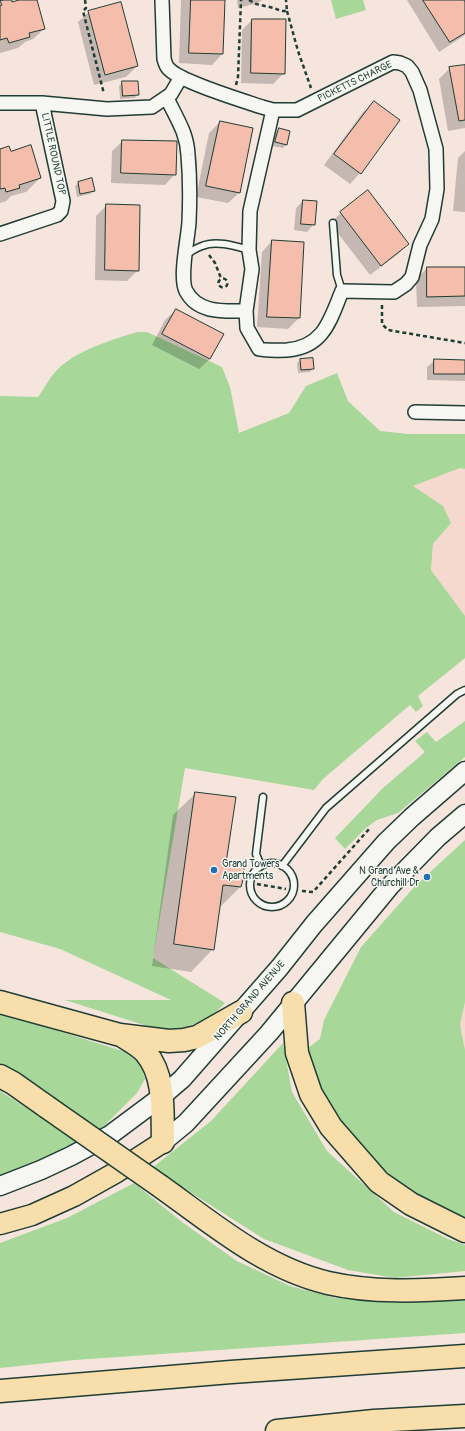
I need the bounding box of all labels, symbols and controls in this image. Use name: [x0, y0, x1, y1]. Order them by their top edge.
street label: PICKETTS CHARGE: [316, 59, 394, 105]
street label: LITTLE ROUND TOP: [38, 112, 68, 196]
place label: Grand Towers Apartments: [222, 858, 279, 882]
marker: Grand Towers Apartments: [209, 865, 219, 875]
place label: N Grand Ave & Churchill Dr: [359, 865, 419, 888]
marker: N Grand Ave & Churchill Dr: [422, 872, 432, 882]
street label: NORTH GRAND AVENUE: [212, 958, 288, 1044]

